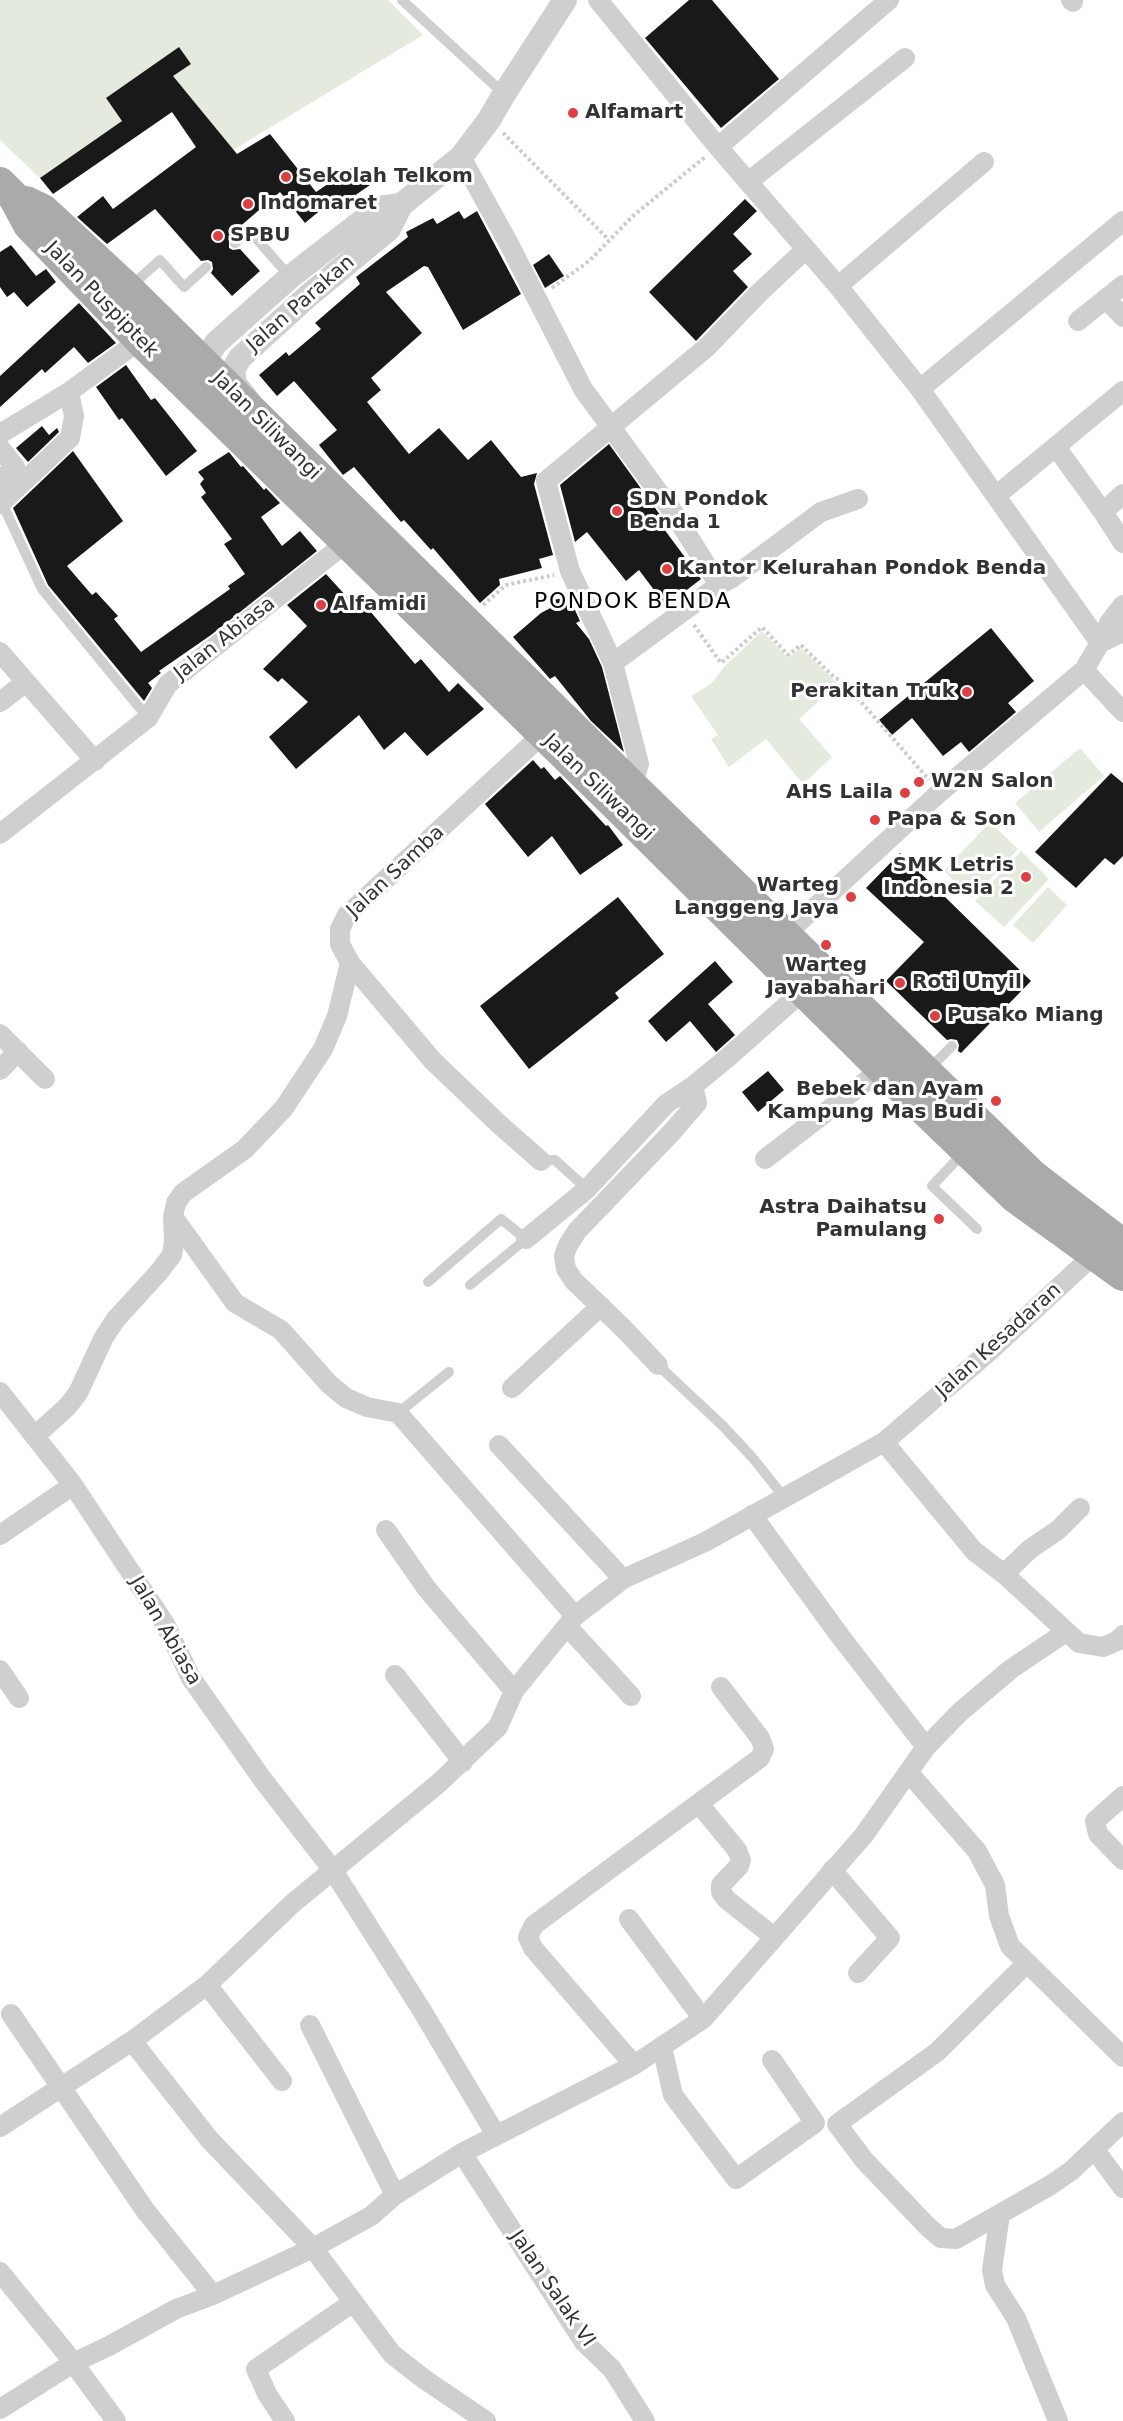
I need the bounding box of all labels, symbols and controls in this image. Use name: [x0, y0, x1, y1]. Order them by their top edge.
place label: Alfamart: [585, 101, 683, 125]
marker: Alfamart: [566, 106, 580, 120]
place label: Sekolah Telkom: [298, 165, 473, 189]
marker: Sekolah Telkom: [279, 170, 293, 184]
place label: Indomaret: [260, 192, 377, 216]
marker: Indomaret: [241, 197, 255, 211]
place label: SPBU: [230, 224, 291, 248]
marker: SPBU: [211, 229, 225, 243]
street label: Jalan Puspiptek: [39, 237, 163, 363]
street label: Jalan Parakan: [242, 251, 360, 357]
street label: Jalan Siliwangi: [207, 367, 325, 485]
place label: SDN Pondok Benda 1: [629, 488, 768, 535]
marker: SDN Pondok Benda 1: [610, 504, 624, 518]
place label: Kantor Kelurahan Pondok Benda: [679, 557, 1046, 581]
marker: Kantor Kelurahan Pondok Benda: [660, 562, 674, 576]
district label: PONDOK BENDA: [534, 589, 732, 615]
street label: Jalan Abiasa: [170, 592, 280, 686]
place label: Alfamidi: [333, 593, 426, 617]
marker: Alfamidi: [314, 598, 328, 612]
place label: Perakitan Truk: [790, 680, 955, 704]
marker: Perakitan Truk: [960, 685, 974, 699]
street label: Jalan Siliwangi: [538, 729, 658, 847]
place label: W2N Salon: [931, 770, 1053, 794]
marker: W2N Salon: [912, 775, 926, 789]
place label: AHS Laila: [786, 781, 893, 805]
marker: AHS Laila: [898, 786, 912, 800]
place label: Papa & Son: [887, 808, 1016, 832]
marker: Papa & Son: [868, 813, 882, 827]
street label: Jalan Samba: [342, 821, 450, 923]
place label: SMK Letris Indonesia 2: [883, 854, 1014, 901]
marker: SMK Letris Indonesia 2: [1019, 870, 1033, 884]
place label: Warteg Langgeng Jaya: [674, 874, 839, 921]
marker: Warteg Langgeng Jaya: [844, 890, 858, 904]
marker: Warteg Jayabahari: [819, 938, 833, 952]
place label: Warteg Jayabahari: [766, 954, 886, 1001]
place label: Roti Unyil: [912, 971, 1022, 995]
marker: Roti Unyil: [893, 976, 907, 990]
place label: Pusako Miang: [947, 1004, 1104, 1028]
marker: Pusako Miang: [928, 1009, 942, 1023]
place label: Bebek dan Ayam Kampung Mas Budi: [767, 1078, 984, 1125]
marker: Bebek dan Ayam Kampung Mas Budi: [989, 1094, 1003, 1108]
place label: Astra Daihatsu Pamulang: [759, 1196, 927, 1243]
marker: Astra Daihatsu Pamulang: [932, 1212, 946, 1226]
street label: Jalan Kesadaran: [931, 1278, 1067, 1404]
street label: Jalan Abiasa: [124, 1572, 206, 1690]
street label: Jalan Salak VI: [504, 2226, 600, 2352]

